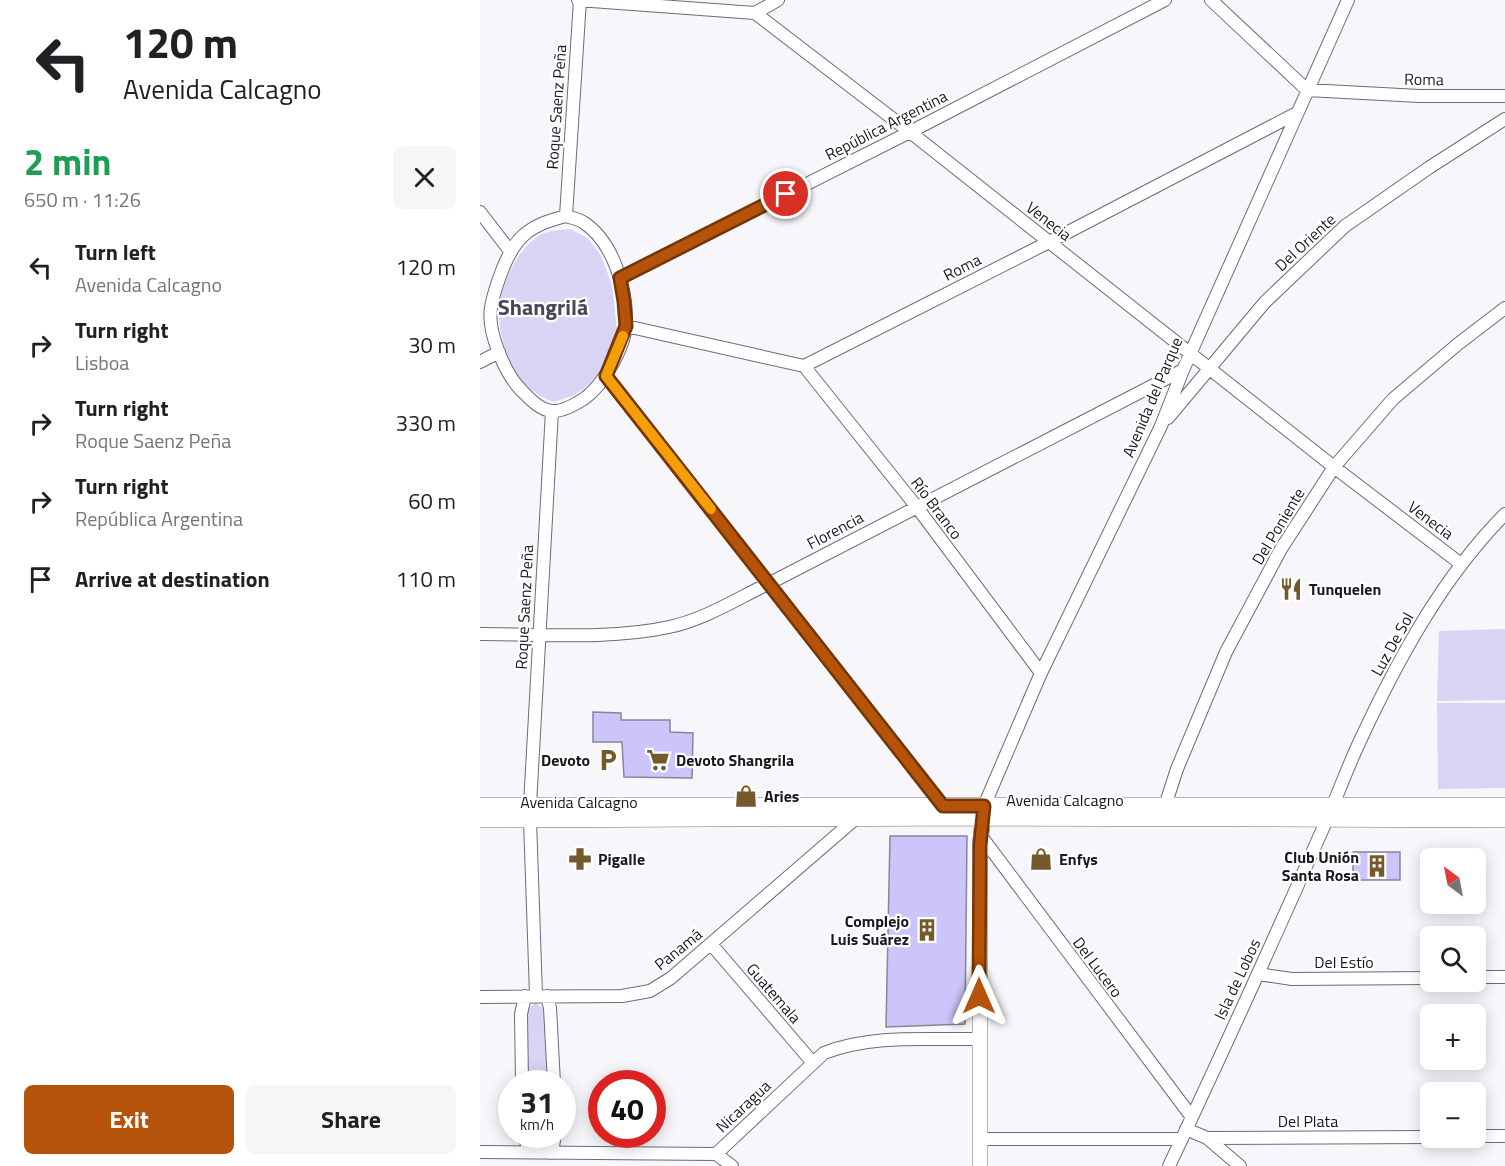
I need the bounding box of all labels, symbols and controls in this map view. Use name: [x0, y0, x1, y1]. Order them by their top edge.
text: 120 m: [123, 10, 238, 74]
icon: left: [24, 24, 102, 102]
street label: Roque Saenz Peña: [540, 44, 572, 170]
street label: Roma: [1404, 67, 1444, 91]
text: Avenida Calcagno: [123, 68, 322, 109]
street label: República Argentina: [821, 84, 951, 166]
text: 2 min: [24, 134, 111, 189]
button: close: [393, 146, 456, 209]
pin: [760, 168, 811, 219]
icon: arrive: [769, 177, 802, 210]
text: 650 m · 11:26: [24, 184, 141, 215]
street label: Venecia: [1021, 196, 1077, 246]
street label: Del Oriente: [1269, 207, 1341, 277]
text: Turn left: [75, 235, 156, 269]
street label: Roma: [939, 247, 985, 287]
text: 120 m: [396, 250, 456, 284]
icon: left: [24, 251, 57, 284]
text: Avenida Calcagno: [75, 269, 222, 300]
district label: Shangrilá: [498, 290, 588, 324]
text: Turn right: [75, 313, 169, 347]
text: 30 m: [408, 328, 456, 362]
icon: right: [24, 329, 57, 362]
street label: Avenida del Parque: [1116, 333, 1188, 461]
text: Lisboa: [75, 347, 129, 378]
text: Turn right: [75, 391, 169, 425]
text: 330 m: [396, 406, 456, 440]
icon: right: [24, 407, 57, 440]
text: Roque Saenz Peña: [75, 425, 231, 456]
text: Turn right: [75, 469, 169, 503]
street label: Río Branco: [906, 472, 968, 544]
street label: Del Poniente: [1246, 483, 1310, 569]
text: 60 m: [408, 484, 456, 518]
icon: right: [24, 485, 57, 518]
street label: Venecia: [1403, 495, 1459, 545]
text: República Argentina: [75, 503, 243, 534]
street label: Florencia: [802, 505, 868, 555]
street label: Roque Saenz Peña: [509, 544, 539, 670]
text: Arrive at destination: [75, 562, 270, 596]
text: 110 m: [396, 562, 456, 596]
icon: arrive: [24, 563, 57, 596]
restaurant icon: Tunquelen: [1278, 576, 1304, 602]
place label: Tunquelen: [1309, 577, 1381, 601]
street label: Luz De Sol: [1365, 608, 1419, 680]
parking icon: Devoto: [595, 747, 621, 773]
supermarket icon: Devoto Shangrila: [645, 747, 671, 773]
place label: Devoto: [541, 748, 590, 772]
place label: Devoto Shangrila: [676, 748, 794, 772]
shop icon: Aries: [733, 783, 759, 809]
place label: Aries: [764, 784, 799, 808]
street label: Avenida Calcagno: [1006, 788, 1124, 812]
street label: Avenida Calcagno: [520, 790, 638, 814]
place label: Club Unión Santa Rosa: [1282, 845, 1359, 887]
pharmacy icon: Pigalle: [567, 846, 593, 872]
shop icon: Enfys: [1028, 846, 1054, 872]
place label: Pigalle: [598, 847, 645, 871]
place label: Enfys: [1059, 847, 1098, 871]
north arrow: [1420, 848, 1486, 914]
map controls: [1420, 848, 1486, 1148]
building icon: Club Unión Santa Rosa: [1364, 853, 1390, 879]
place label: Complejo Luis Suárez: [830, 909, 909, 951]
building icon: Complejo Luis Suárez: [914, 917, 940, 943]
street label: Panamá: [649, 922, 707, 976]
button: search: [1420, 926, 1486, 992]
street label: Del Lucero: [1067, 932, 1129, 1002]
street label: Isla de Lobos: [1208, 934, 1266, 1024]
street label: Del Estío: [1314, 950, 1374, 974]
street label: Guatemala: [741, 958, 807, 1028]
position arrow: [947, 964, 1011, 1028]
button: +: [1420, 1004, 1486, 1070]
speed limit sign: 40: [588, 1070, 666, 1148]
street label: Nicaragua: [710, 1074, 776, 1138]
text: 31: [520, 1079, 554, 1125]
button: −: [1420, 1082, 1486, 1148]
button: Exit: [24, 1085, 234, 1154]
button: Share: [246, 1085, 456, 1154]
street label: Del Plata: [1278, 1109, 1338, 1133]
text: km/h: [520, 1113, 554, 1136]

